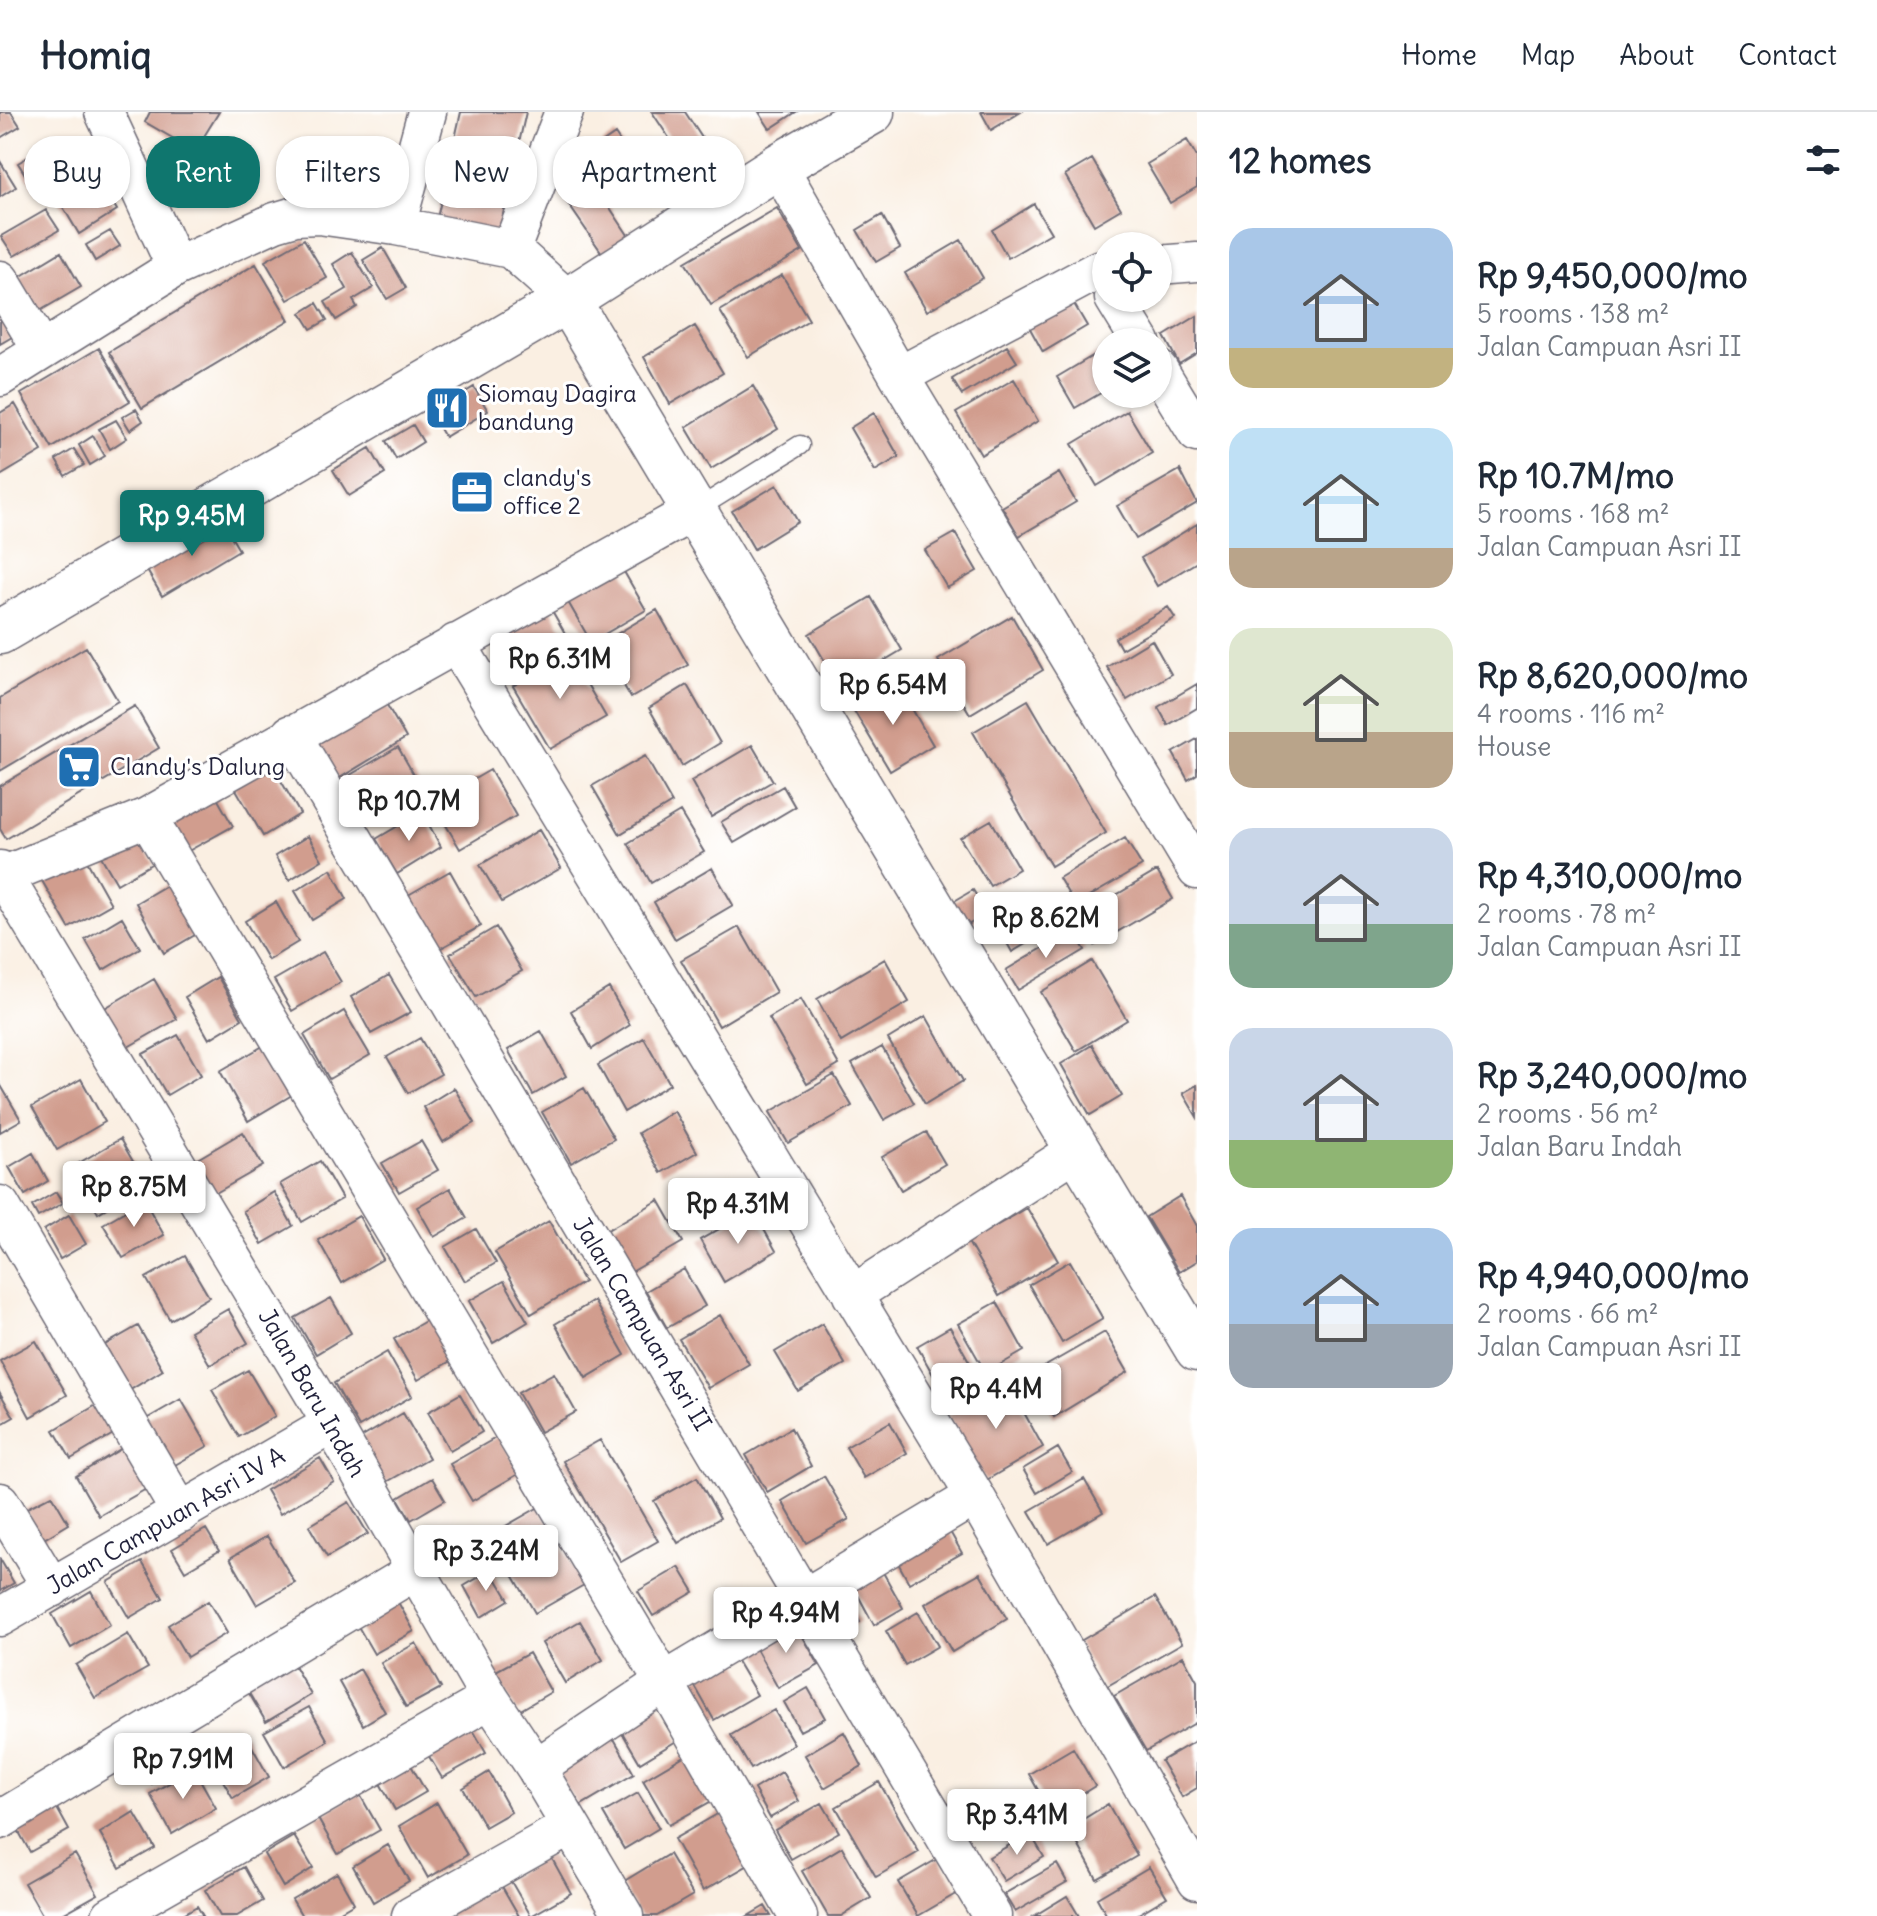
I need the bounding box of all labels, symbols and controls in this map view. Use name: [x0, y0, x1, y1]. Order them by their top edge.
text: Homiq: [40, 32, 152, 79]
text: Home: [1401, 37, 1477, 73]
text: Map: [1521, 37, 1575, 73]
text: About: [1619, 37, 1694, 73]
text: Contact: [1738, 37, 1837, 73]
chip: Buy: [24, 136, 130, 208]
chip: Rent: [146, 136, 260, 208]
chip: Filters: [276, 136, 409, 208]
chip: New: [425, 136, 537, 208]
chip: Apartment: [553, 136, 745, 208]
icon: filters: [1801, 138, 1845, 182]
text: 12 homes: [1229, 139, 1372, 182]
map controls: [1092, 232, 1172, 408]
button: locate: [1092, 232, 1172, 312]
text: Rp 9,450,000/mo: [1477, 254, 1748, 297]
icon: home: [1293, 260, 1389, 356]
text: 5 rooms · 138 m²: [1477, 297, 1669, 330]
button: layers: [1092, 328, 1172, 408]
text: Jalan Campuan Asri II: [1477, 330, 1741, 363]
place label: Siomay Dagira bandung: [478, 378, 637, 436]
restaurant icon: Siomay Dagira bandung: [423, 384, 471, 432]
text: Rp 10.7M/mo: [1477, 454, 1674, 497]
icon: home: [1293, 460, 1389, 556]
place label: clandy's office 2: [503, 462, 591, 520]
office icon: clandy's office 2: [448, 468, 496, 516]
pin: Rp 9.45M: [109, 490, 275, 558]
text: 5 rooms · 168 m²: [1477, 497, 1670, 530]
text: Rp 9.45M: [138, 499, 246, 532]
text: Jalan Campuan Asri II: [1477, 530, 1741, 563]
pin: Rp 6.31M: [477, 633, 643, 701]
text: Rp 6.31M: [508, 642, 612, 675]
text: Rp 8,620,000/mo: [1477, 654, 1748, 697]
pin: Rp 6.54M: [810, 659, 976, 727]
icon: home: [1293, 660, 1389, 756]
text: Rp 6.54M: [838, 668, 948, 701]
text: 4 rooms · 116 m²: [1477, 697, 1665, 730]
text: House: [1477, 730, 1551, 763]
supermarket icon: Clandy's Dalung: [55, 743, 103, 791]
place label: Clandy's Dalung: [110, 751, 285, 781]
pin: Rp 10.7M: [326, 775, 492, 843]
text: Rp 10.7M: [357, 784, 461, 817]
text: Rp 4,310,000/mo: [1477, 854, 1742, 897]
icon: home: [1293, 860, 1389, 956]
pin: Rp 8.62M: [963, 892, 1129, 960]
text: 2 rooms · 78 m²: [1477, 897, 1656, 930]
text: Rp 8.62M: [992, 901, 1100, 934]
text: Jalan Campuan Asri II: [1477, 930, 1741, 963]
text: Rp 3,240,000/mo: [1477, 1054, 1747, 1097]
icon: home: [1293, 1060, 1389, 1156]
text: 2 rooms · 56 m²: [1477, 1097, 1658, 1130]
text: Jalan Baru Indah: [1477, 1130, 1682, 1163]
pin: Rp 8.75M: [51, 1161, 217, 1229]
text: Rp 8.75M: [81, 1170, 187, 1203]
pin: Rp 4.31M: [655, 1178, 821, 1246]
text: Rp 4.31M: [686, 1187, 790, 1220]
street label: Jalan Campuan Asri II: [567, 1211, 719, 1436]
text: Rp 4,940,000/mo: [1477, 1254, 1749, 1297]
icon: home: [1293, 1260, 1389, 1356]
text: 2 rooms · 66 m²: [1477, 1297, 1659, 1330]
street label: Jalan Baru Indah: [253, 1303, 373, 1482]
text: Jalan Campuan Asri II: [1477, 1330, 1741, 1363]
pin: Rp 4.4M: [922, 1363, 1070, 1431]
text: Rp 4.4M: [949, 1372, 1043, 1405]
street label: Jalan Campuan Asri IV A: [41, 1440, 290, 1601]
pin: Rp 3.24M: [403, 1525, 569, 1593]
text: Rp 3.24M: [432, 1534, 540, 1567]
pin: Rp 4.94M: [703, 1587, 869, 1655]
text: Rp 4.94M: [731, 1596, 841, 1629]
pin: Rp 7.91M: [100, 1733, 266, 1801]
text: Rp 7.91M: [132, 1742, 234, 1775]
pin: Rp 3.41M: [934, 1789, 1100, 1857]
text: Rp 3.41M: [965, 1798, 1069, 1831]

